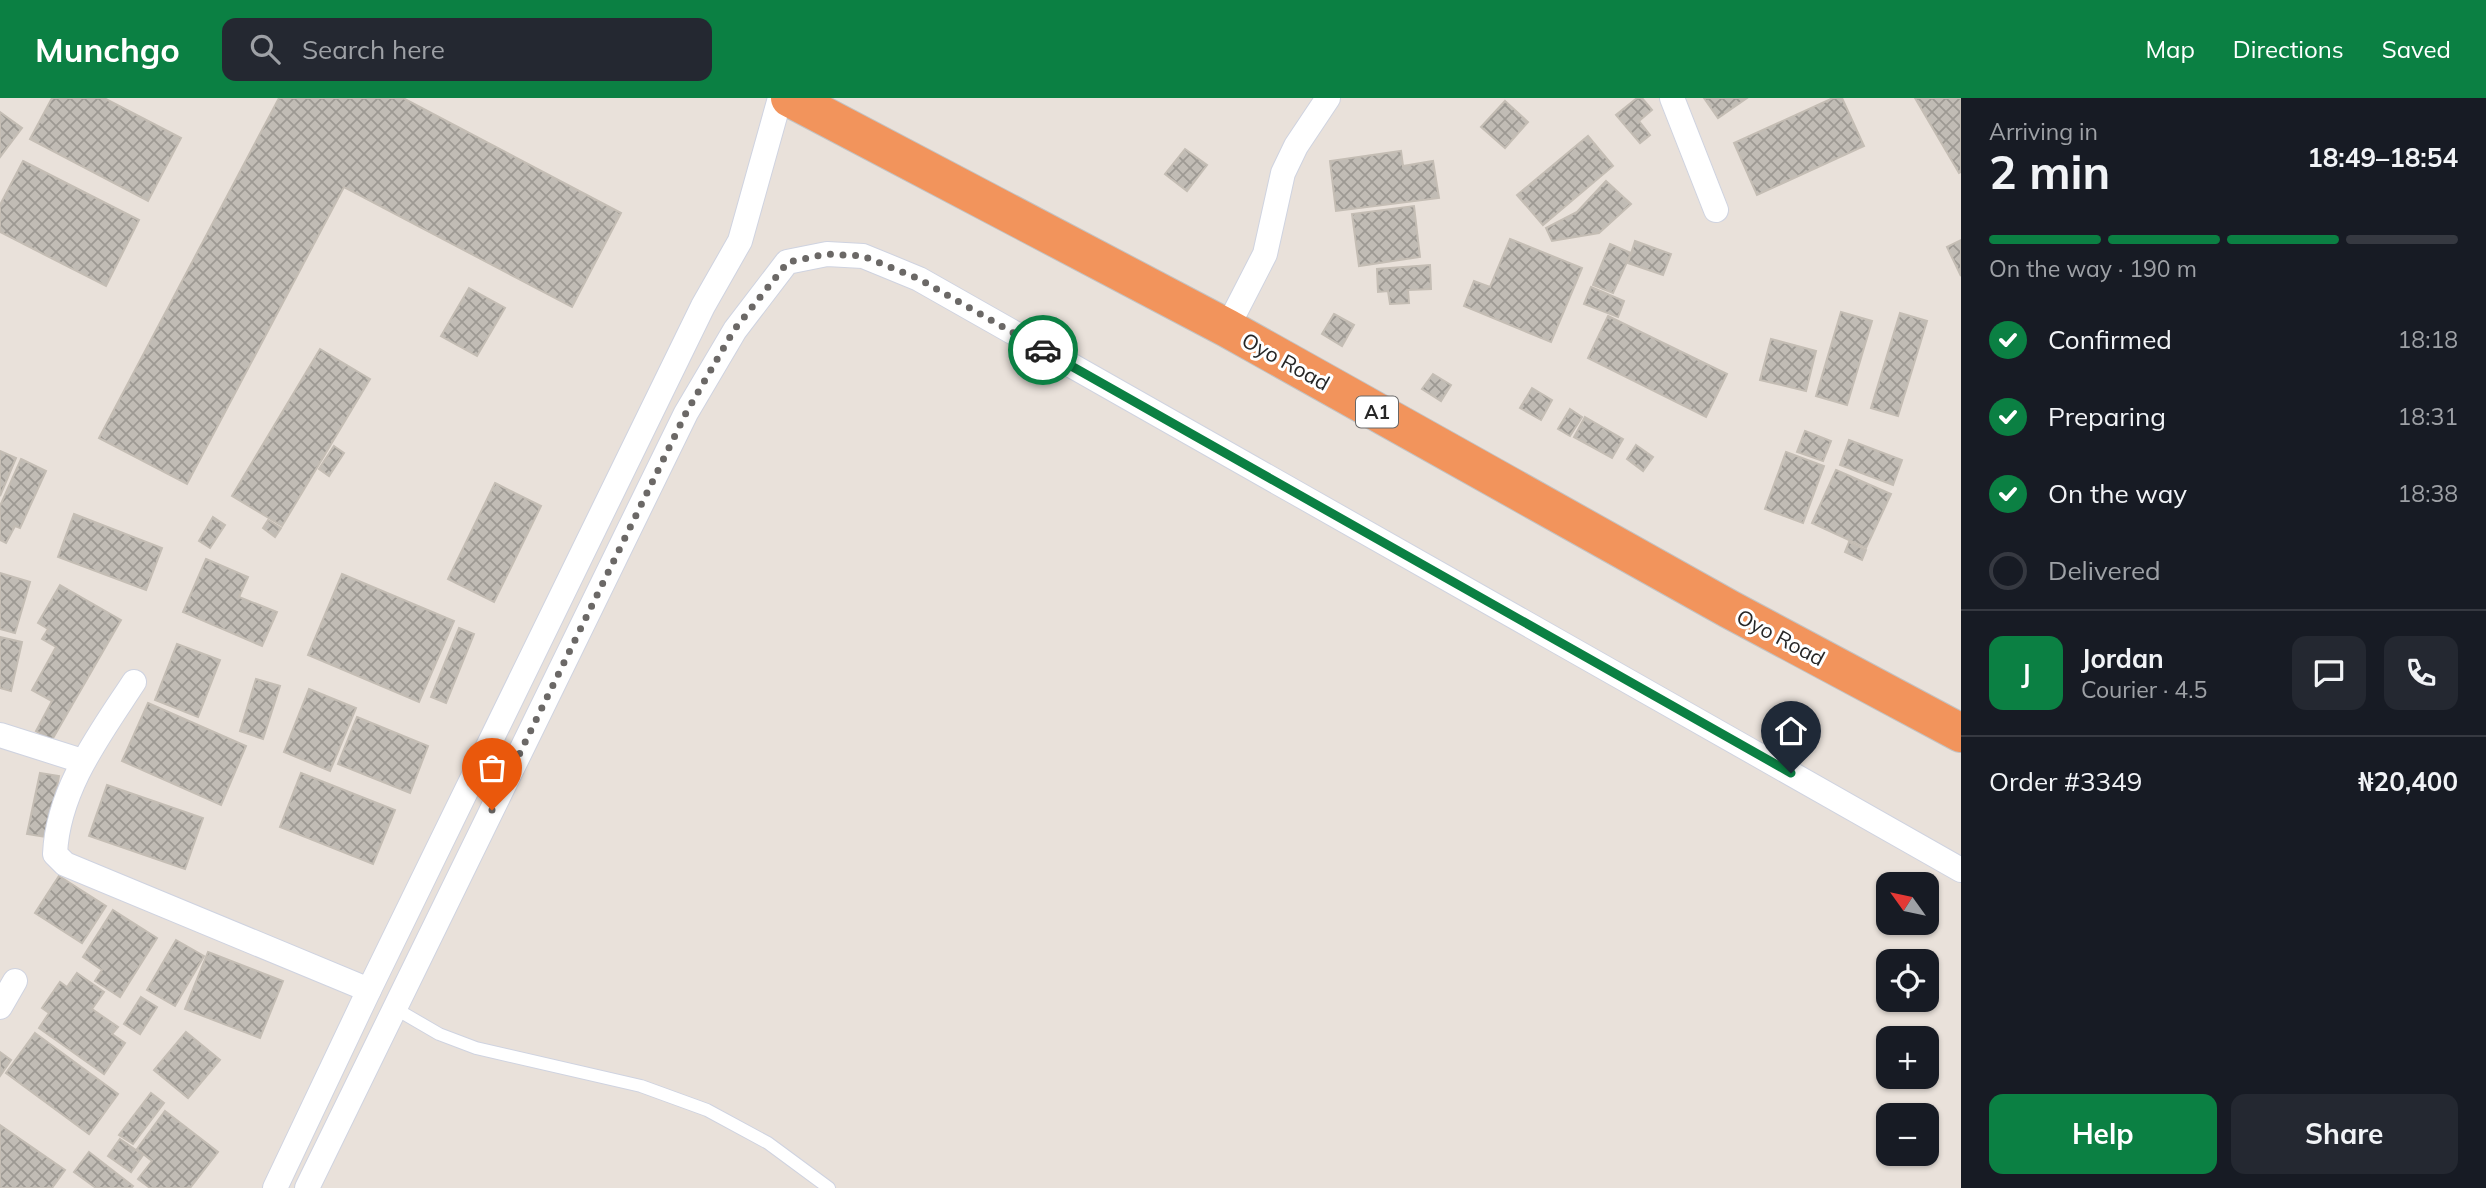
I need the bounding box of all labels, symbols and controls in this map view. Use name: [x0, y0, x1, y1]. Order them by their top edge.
search box: [222, 18, 712, 81]
text: Munchgo: [35, 29, 180, 70]
icon: search: [246, 30, 284, 68]
text: Search here: [302, 33, 445, 66]
text: Map: [2145, 34, 2195, 64]
text: Directions: [2233, 34, 2344, 64]
text: Saved: [2382, 34, 2451, 64]
text: Arriving in: [1989, 117, 2098, 146]
text: 18:49–18:54: [2307, 141, 2458, 174]
text: 2 min: [1989, 143, 2110, 201]
text: On the way · 190 m: [1989, 254, 2197, 283]
courier: [1008, 315, 1078, 385]
icon: check: [1989, 321, 2027, 359]
text: Confirmed: [2048, 323, 2172, 356]
text: 18:18: [2398, 325, 2458, 354]
street label: Oyo Road: [1238, 326, 1334, 396]
icon: car: [1024, 331, 1062, 369]
road number: A1: [1356, 396, 1398, 428]
icon: check: [1989, 398, 2027, 436]
text: Preparing: [2048, 400, 2166, 433]
text: 18:31: [2398, 402, 2458, 431]
icon: check: [1989, 475, 2027, 513]
text: On the way: [2048, 477, 2187, 510]
text: 18:38: [2398, 479, 2458, 508]
text: Delivered: [2048, 554, 2161, 587]
street label: Oyo Road: [1732, 603, 1830, 671]
button: chat: [2292, 636, 2366, 710]
button: phone: [2384, 636, 2458, 710]
text: Jordan: [2081, 642, 2164, 675]
text: J: [2021, 657, 2031, 690]
text: Courier · 4.5: [2081, 675, 2207, 704]
pin: [1761, 701, 1821, 773]
icon: home: [1772, 712, 1810, 750]
pin: [462, 738, 522, 810]
icon: bag: [473, 749, 511, 787]
text: Order #3349: [1989, 765, 2142, 798]
text: ₦20,400: [2358, 765, 2458, 798]
north arrow: [1876, 872, 1939, 934]
map controls: [1876, 872, 1939, 1166]
button: locate: [1876, 949, 1939, 1012]
button: +: [1876, 1026, 1939, 1089]
button: Help: [1989, 1094, 2217, 1174]
button: Share: [2231, 1094, 2458, 1174]
button: −: [1876, 1103, 1939, 1166]

